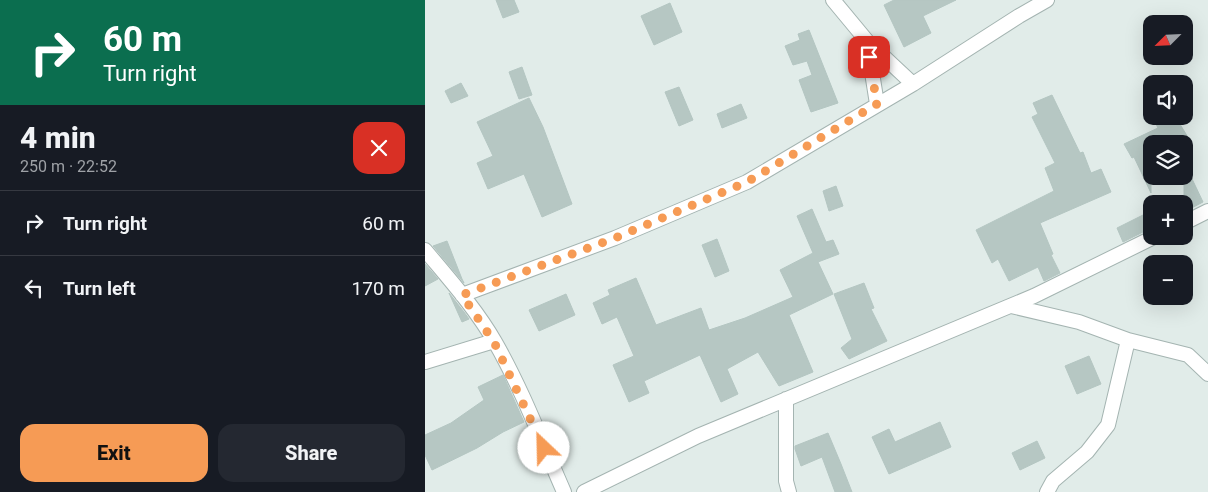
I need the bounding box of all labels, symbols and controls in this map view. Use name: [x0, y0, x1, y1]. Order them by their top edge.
north arrow: [1143, 15, 1193, 65]
map controls: [1143, 15, 1193, 305]
text: 60 m: [103, 19, 182, 60]
icon: right: [20, 20, 85, 85]
pin: [848, 36, 890, 78]
icon: arrive: [855, 43, 883, 71]
text: Turn right: [103, 61, 197, 86]
button: sound: [1143, 75, 1193, 125]
text: 4 min: [20, 120, 96, 155]
button: close: [353, 122, 405, 174]
button: layers: [1143, 135, 1193, 185]
text: 250 m · 22:52: [20, 157, 117, 176]
button: +: [1143, 195, 1193, 245]
icon: right: [20, 209, 48, 237]
text: Turn right: [63, 212, 147, 235]
text: 60 m: [362, 212, 405, 235]
button: −: [1143, 255, 1193, 305]
icon: left: [20, 274, 48, 302]
text: Turn left: [63, 277, 136, 300]
text: 170 m: [352, 277, 405, 300]
position arrow: [517, 421, 569, 473]
button: Exit: [20, 424, 208, 482]
button: Share: [218, 424, 405, 482]

